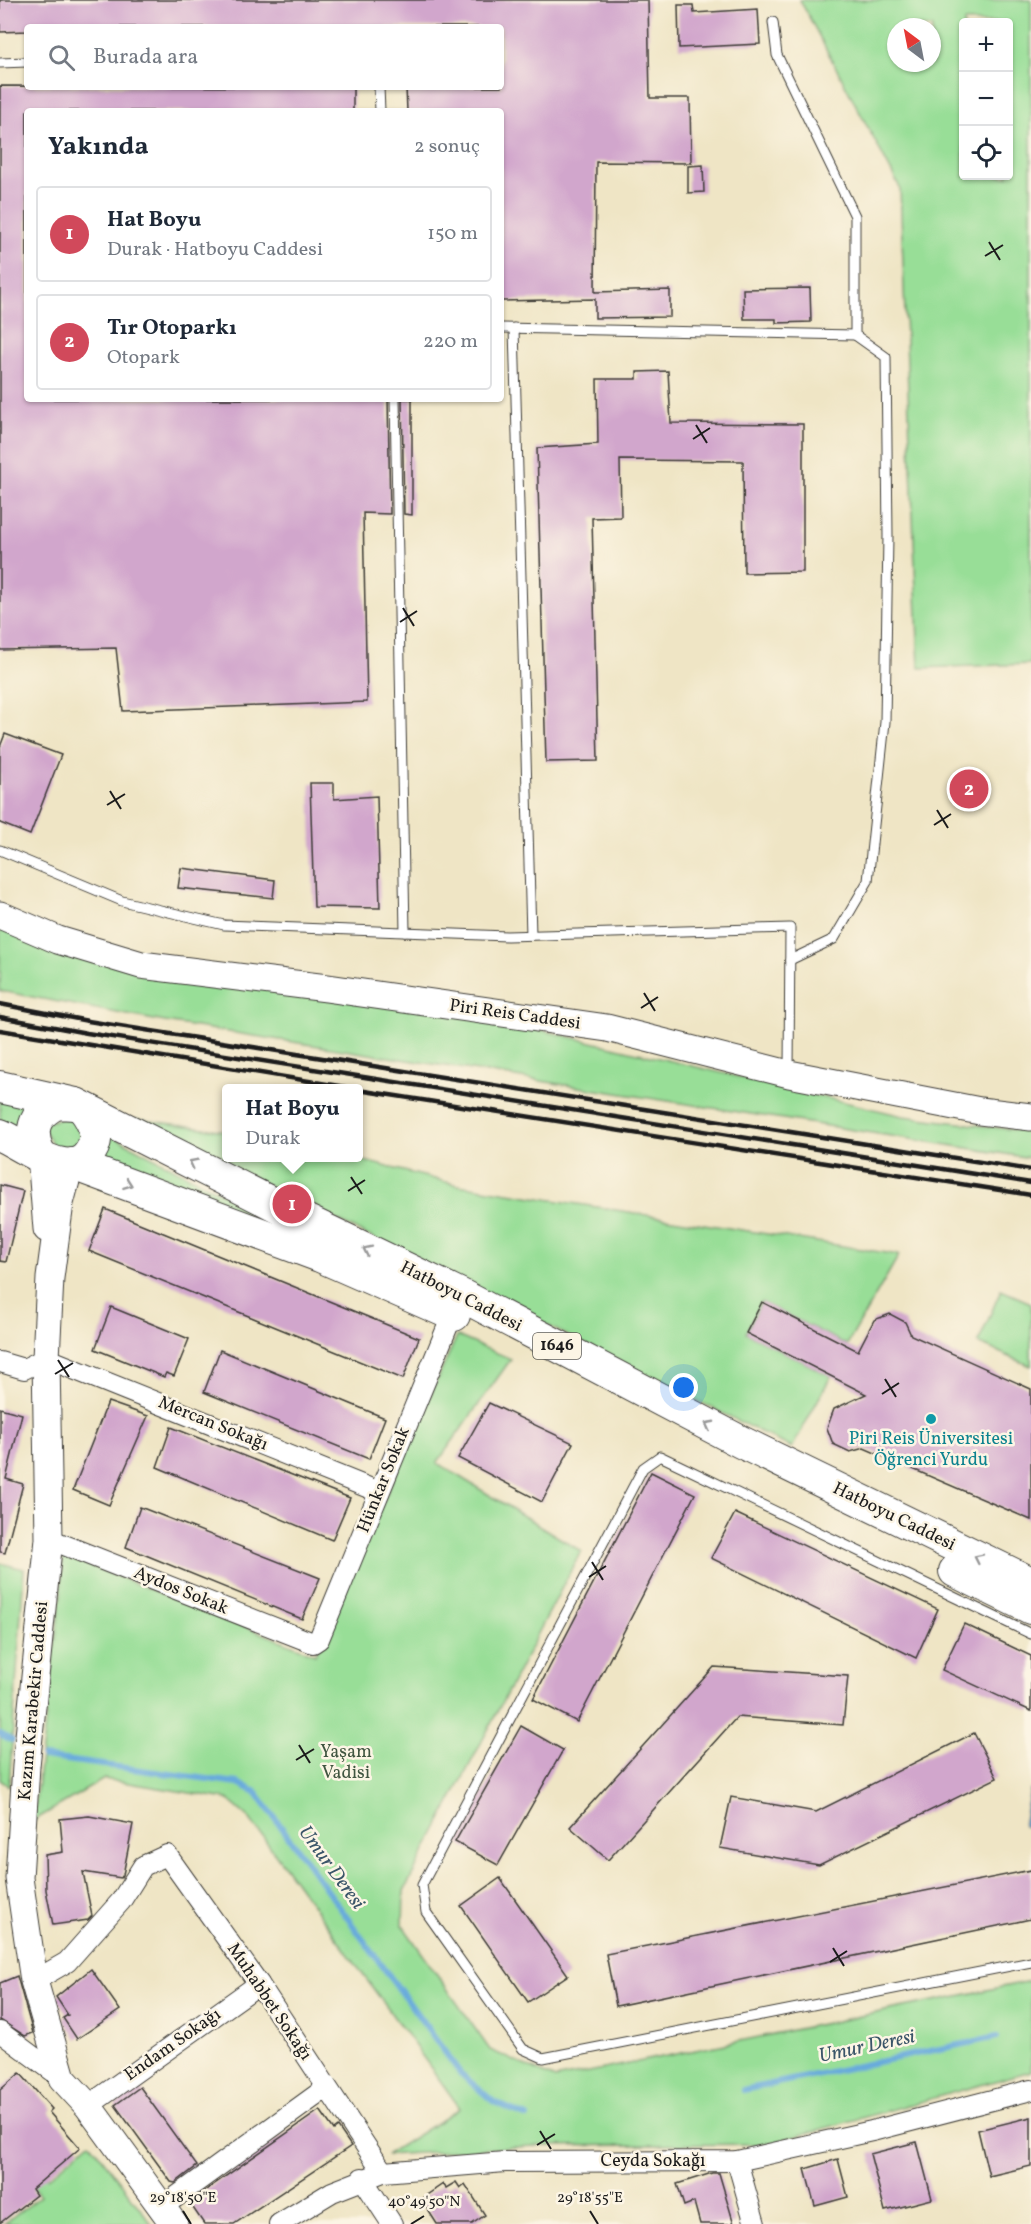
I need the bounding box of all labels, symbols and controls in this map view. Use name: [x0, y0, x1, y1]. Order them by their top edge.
north arrow: [887, 18, 941, 72]
map controls: [959, 18, 1013, 180]
button: +: [959, 18, 1013, 72]
search box: [24, 24, 504, 90]
icon: search: [45, 41, 78, 74]
text: Burada ara: [93, 42, 198, 73]
button: −: [959, 72, 1013, 126]
button: locate: [959, 126, 1013, 180]
text: Yakında: [48, 129, 149, 165]
text: 2 sonuç: [414, 133, 480, 161]
text: Hat Boyu: [107, 205, 201, 236]
text: 1: [65, 220, 74, 248]
text: 150 m: [427, 220, 478, 248]
text: Durak · Hatboyu Caddesi: [107, 236, 323, 264]
text: Tır Otoparkı: [107, 313, 237, 344]
text: 2: [64, 328, 75, 356]
text: 220 m: [423, 328, 478, 356]
text: Otopark: [107, 344, 180, 372]
pin: 2: [950, 766, 988, 812]
street label: Piri Reis Caddesi: [448, 993, 582, 1037]
popup: [222, 1084, 363, 1162]
text: Hat Boyu: [245, 1094, 340, 1125]
text: Durak: [245, 1125, 300, 1153]
one-way arrow: [189, 1159, 199, 1170]
one-way arrow: [122, 1177, 133, 1189]
pin: 1: [272, 1182, 312, 1226]
one-way arrow: [363, 1246, 374, 1258]
street label: Hatboyu Caddesi: [396, 1255, 526, 1339]
road number: 1646: [533, 1333, 581, 1359]
your location: [669, 1373, 698, 1402]
street label: Mercan Sokağı: [154, 1391, 272, 1457]
marker: Piri Reis Üniversitesi Öğrenci Yurdu: [924, 1412, 938, 1426]
one-way arrow: [704, 1421, 715, 1433]
street label: Hünkar Sokak: [351, 1423, 417, 1537]
place label: Piri Reis Üniversitesi Öğrenci Yurdu: [849, 1427, 1013, 1473]
street label: Hatboyu Caddesi: [828, 1476, 960, 1558]
one-way arrow: [974, 1554, 985, 1566]
street label: Aydos Sokak: [130, 1561, 232, 1621]
street label: Kazım Karabekir Caddesi: [13, 1600, 55, 1802]
park label: Yaşam Vadisi: [320, 1740, 372, 1786]
water label: Umur Deresi: [291, 1820, 372, 1917]
street label: Muhabbet Sokağı: [220, 1938, 318, 2066]
street label: Endam Sokağı: [120, 2002, 226, 2088]
water label: Umur Deresi: [816, 2023, 919, 2071]
street label: Ceyda Sokağı: [600, 2149, 706, 2174]
text: 29°18'50"E: [149, 2188, 217, 2209]
text: 29°18'55"E: [557, 2188, 623, 2209]
text: 40°49'50"N: [388, 2192, 460, 2213]

